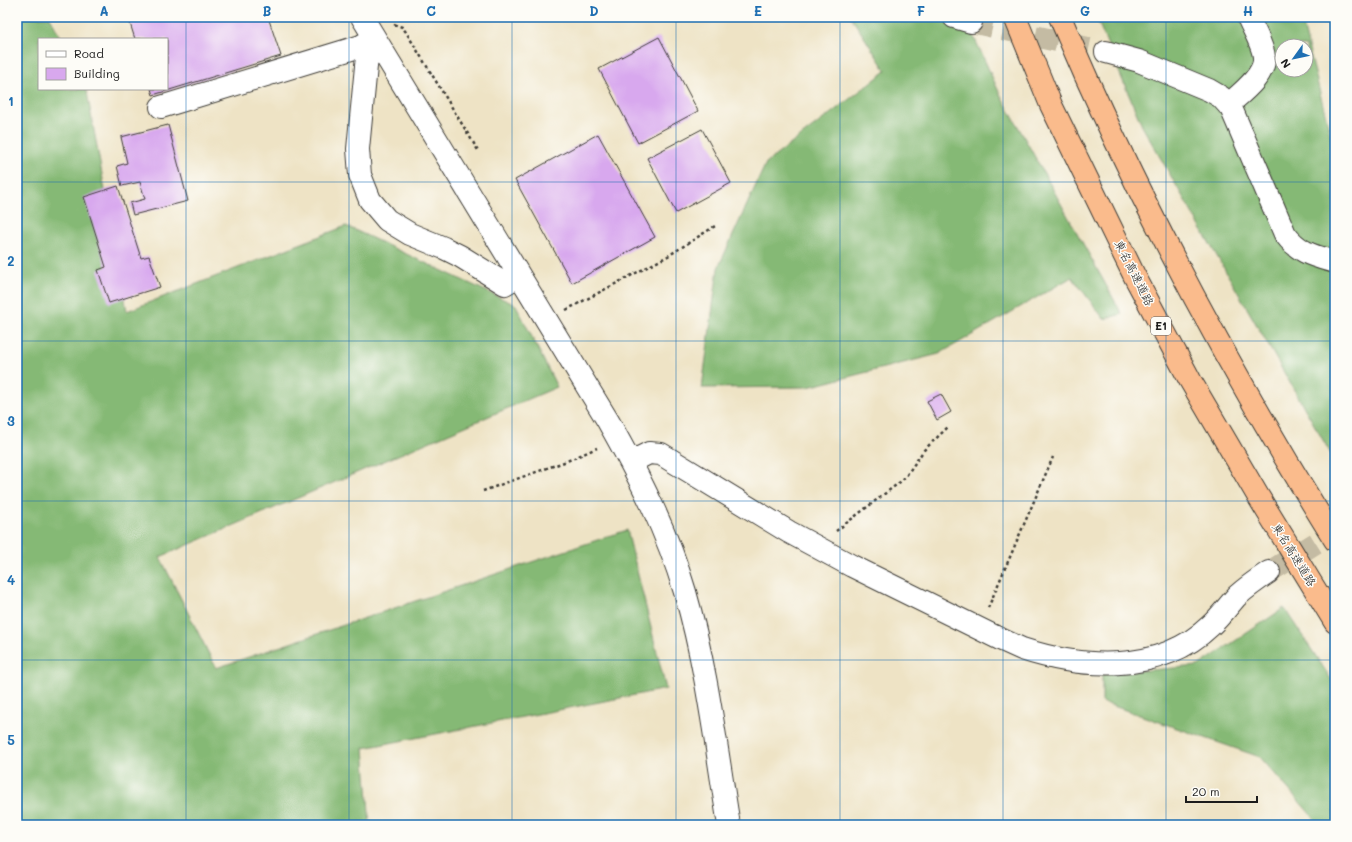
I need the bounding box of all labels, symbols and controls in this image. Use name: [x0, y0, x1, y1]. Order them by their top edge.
text: A: [99, 2, 109, 19]
text: B: [263, 2, 272, 19]
text: C: [426, 2, 436, 19]
text: D: [589, 2, 599, 19]
text: E: [754, 2, 762, 19]
text: F: [917, 2, 925, 19]
text: G: [1080, 2, 1090, 19]
text: H: [1243, 2, 1253, 19]
legend: [38, 38, 168, 90]
north arrow: [1274, 38, 1314, 78]
text: Road: [74, 45, 104, 61]
text: N: [1277, 56, 1294, 71]
text: Building: [74, 65, 120, 81]
text: 1: [8, 92, 14, 109]
street label: 東名高速道路: [1111, 237, 1158, 308]
text: 2: [7, 252, 15, 269]
road number: E1: [1151, 317, 1171, 335]
text: 3: [7, 412, 15, 429]
street label: 東名高速道路: [1269, 520, 1321, 589]
text: 4: [7, 571, 15, 588]
text: 5: [7, 731, 15, 748]
scale bar: [1186, 778, 1257, 804]
text: 20 m: [1192, 783, 1220, 799]

